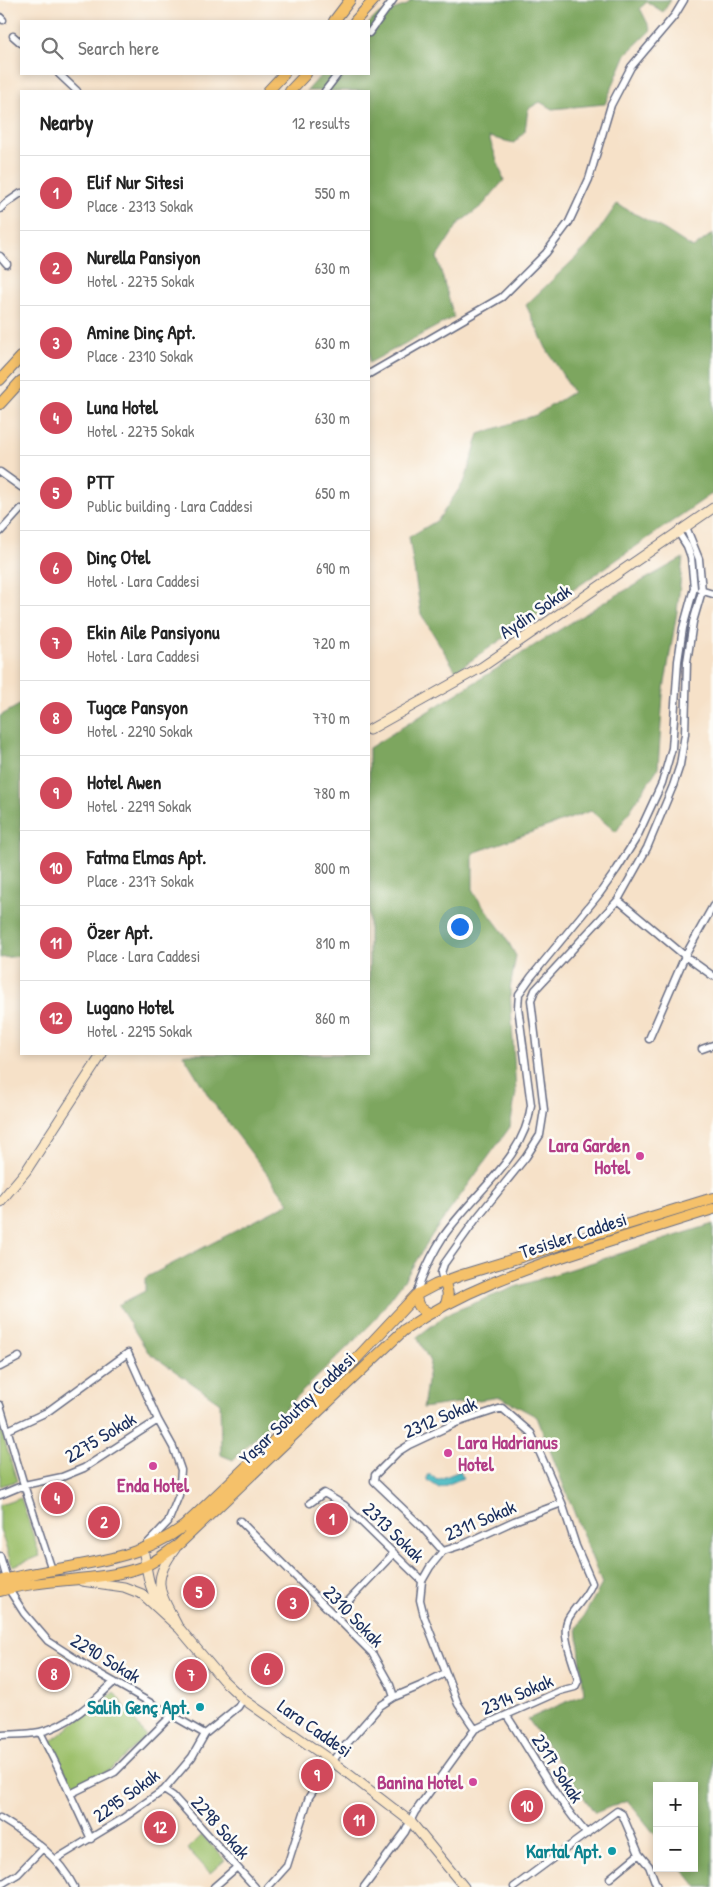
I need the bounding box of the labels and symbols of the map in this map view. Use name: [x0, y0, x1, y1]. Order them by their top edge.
street label: Aydin Sokak: [494, 577, 576, 645]
your location: [447, 914, 473, 940]
place label: Lara Garden Hotel: [549, 1132, 631, 1180]
marker: Lara Garden Hotel: [634, 1150, 646, 1162]
street label: Tesisler Caddesi: [516, 1205, 630, 1265]
street label: Yaşar Sobutay Caddesi: [233, 1346, 361, 1470]
street label: 2312 Sokak: [399, 1390, 481, 1444]
street label: 2275 Sokak: [59, 1405, 141, 1469]
place label: Lara Hadrianus Hotel: [458, 1429, 559, 1477]
marker: Lara Hadrianus Hotel: [442, 1447, 454, 1459]
marker: Enda Hotel: [147, 1460, 159, 1472]
place label: Enda Hotel: [117, 1472, 190, 1498]
pin: 4: [41, 1479, 73, 1517]
street label: 2311 Sokak: [440, 1493, 520, 1547]
street label: 2313 Sokak: [357, 1496, 431, 1568]
pin: 1: [316, 1500, 348, 1538]
pin: 2: [88, 1503, 120, 1541]
pin: 5: [183, 1573, 215, 1611]
street label: 2310 Sokak: [318, 1579, 390, 1653]
pin: 3: [277, 1584, 309, 1622]
street label: 2290 Sokak: [66, 1627, 146, 1689]
pin: 6: [251, 1650, 283, 1688]
pin: 8: [38, 1655, 70, 1693]
pin: 7: [175, 1656, 207, 1694]
street label: 2314 Sokak: [477, 1667, 557, 1721]
street label: Lara Caddesi: [273, 1693, 357, 1763]
place label: Salih Genç Apt.: [87, 1694, 190, 1721]
marker: Salih Genç Apt.: [194, 1701, 206, 1713]
street label: 2317 Sokak: [526, 1728, 590, 1808]
pin: 9: [301, 1756, 333, 1794]
street label: 2295 Sokak: [87, 1762, 165, 1828]
place label: Banina Hotel: [377, 1769, 464, 1795]
marker: Banina Hotel: [467, 1776, 479, 1788]
pin: 10: [511, 1787, 543, 1825]
street label: 2298 Sokak: [186, 1790, 256, 1864]
pin: 11: [343, 1801, 375, 1839]
pin: 12: [144, 1808, 176, 1846]
place label: Kartal Apt.: [526, 1838, 602, 1865]
marker: Kartal Apt.: [606, 1845, 618, 1857]

